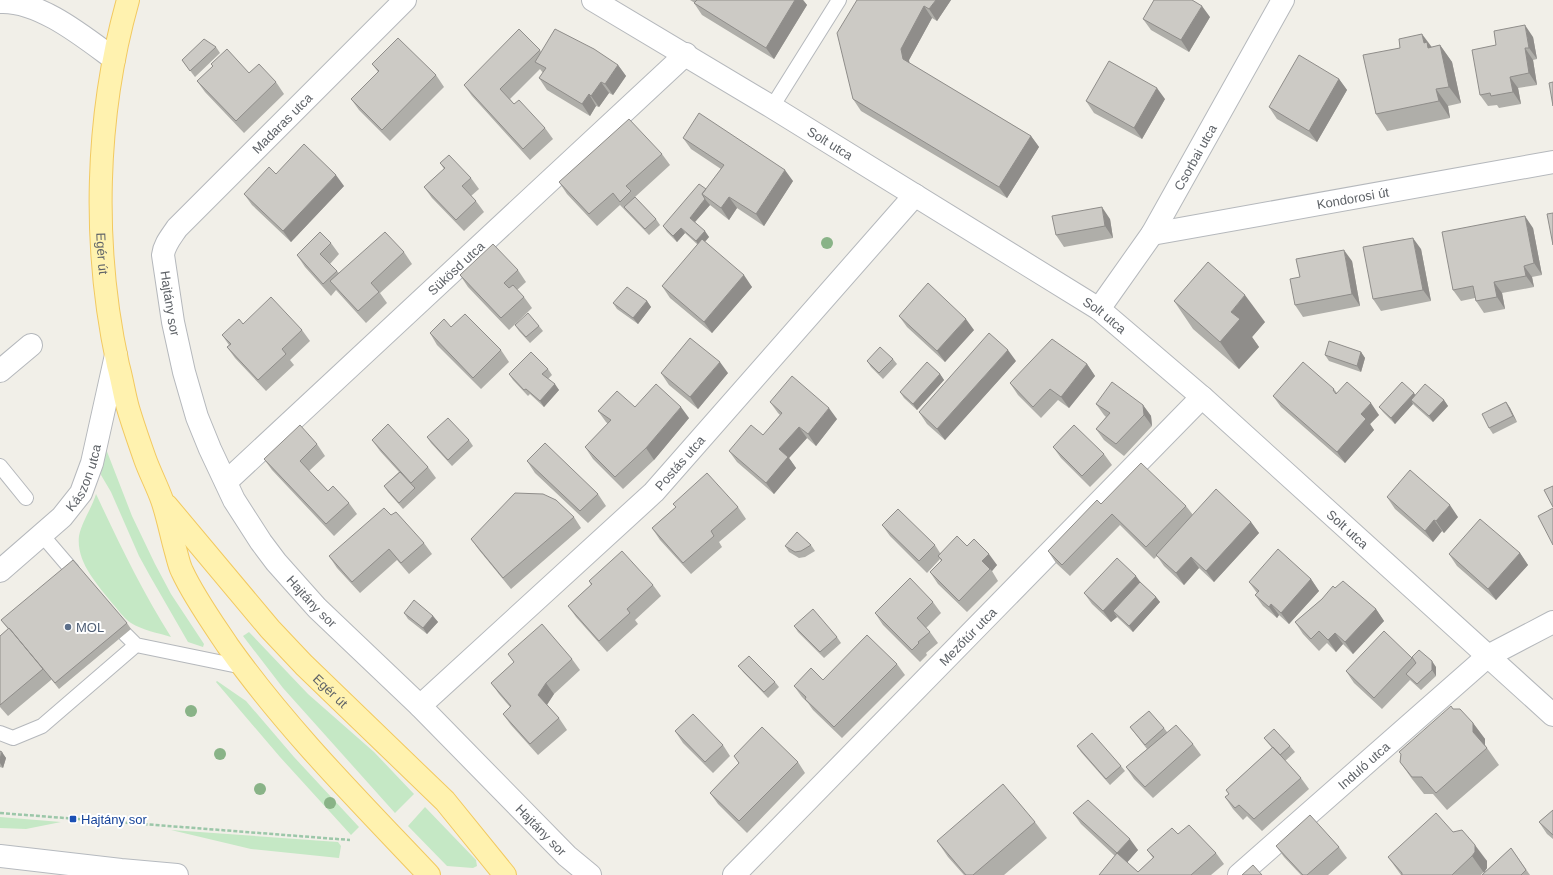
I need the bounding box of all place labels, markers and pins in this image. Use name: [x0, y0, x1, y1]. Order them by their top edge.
place label: MOL: [76, 620, 104, 635]
marker: MOL: [63, 622, 73, 632]
place label: Hajtány sor: [81, 812, 147, 827]
marker: Hajtány sor: [68, 814, 78, 824]

